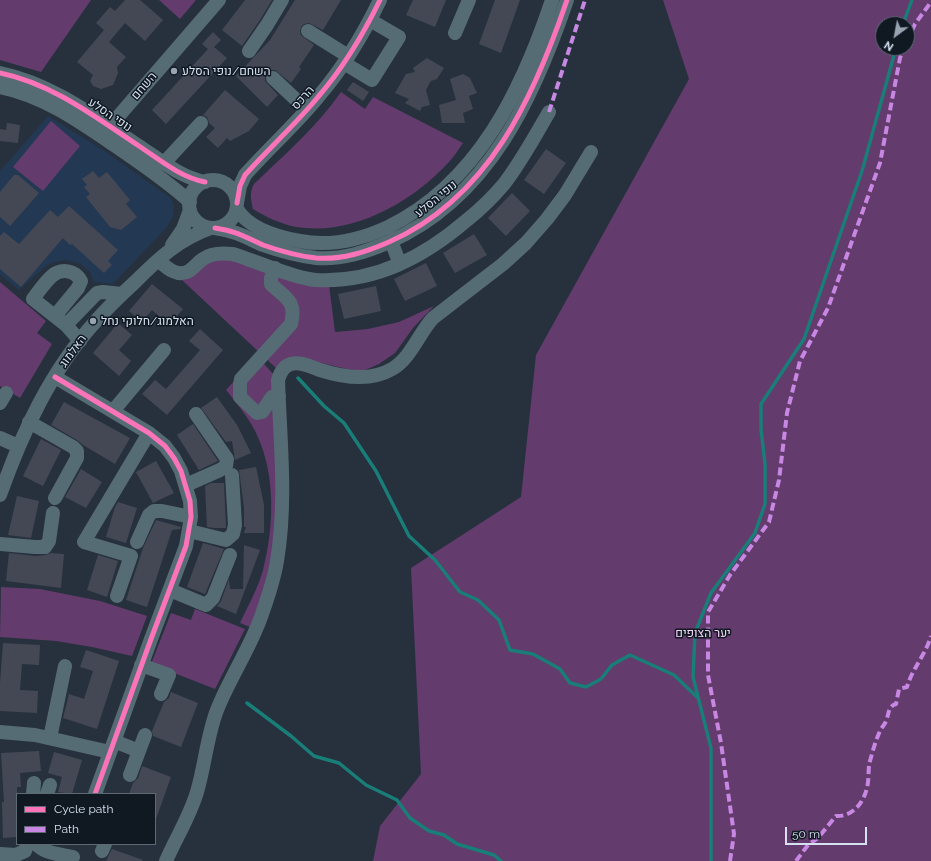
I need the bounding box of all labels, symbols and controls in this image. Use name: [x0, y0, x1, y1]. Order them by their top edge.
north arrow: [875, 16, 915, 56]
text: N: [882, 38, 896, 53]
place label: השחם/נופי הסלע: [182, 64, 271, 78]
marker: השחם/נופי הסלע: [169, 66, 179, 76]
street label: השחם: [128, 69, 160, 103]
street label: הרכס: [289, 83, 317, 113]
street label: נופי הסלע: [85, 95, 135, 135]
street label: נופי הסלע: [412, 178, 460, 220]
place label: האלמוג/חלוקי נחל: [101, 314, 194, 328]
marker: האלמוג/חלוקי נחל: [88, 316, 98, 326]
street label: האלמוג: [56, 332, 90, 370]
park label: יער הצופים: [675, 626, 731, 640]
legend: [16, 793, 156, 845]
text: Cycle path: [54, 802, 113, 816]
scale bar: [787, 819, 869, 845]
text: Path: [54, 822, 79, 836]
text: 50 m: [792, 827, 820, 841]

